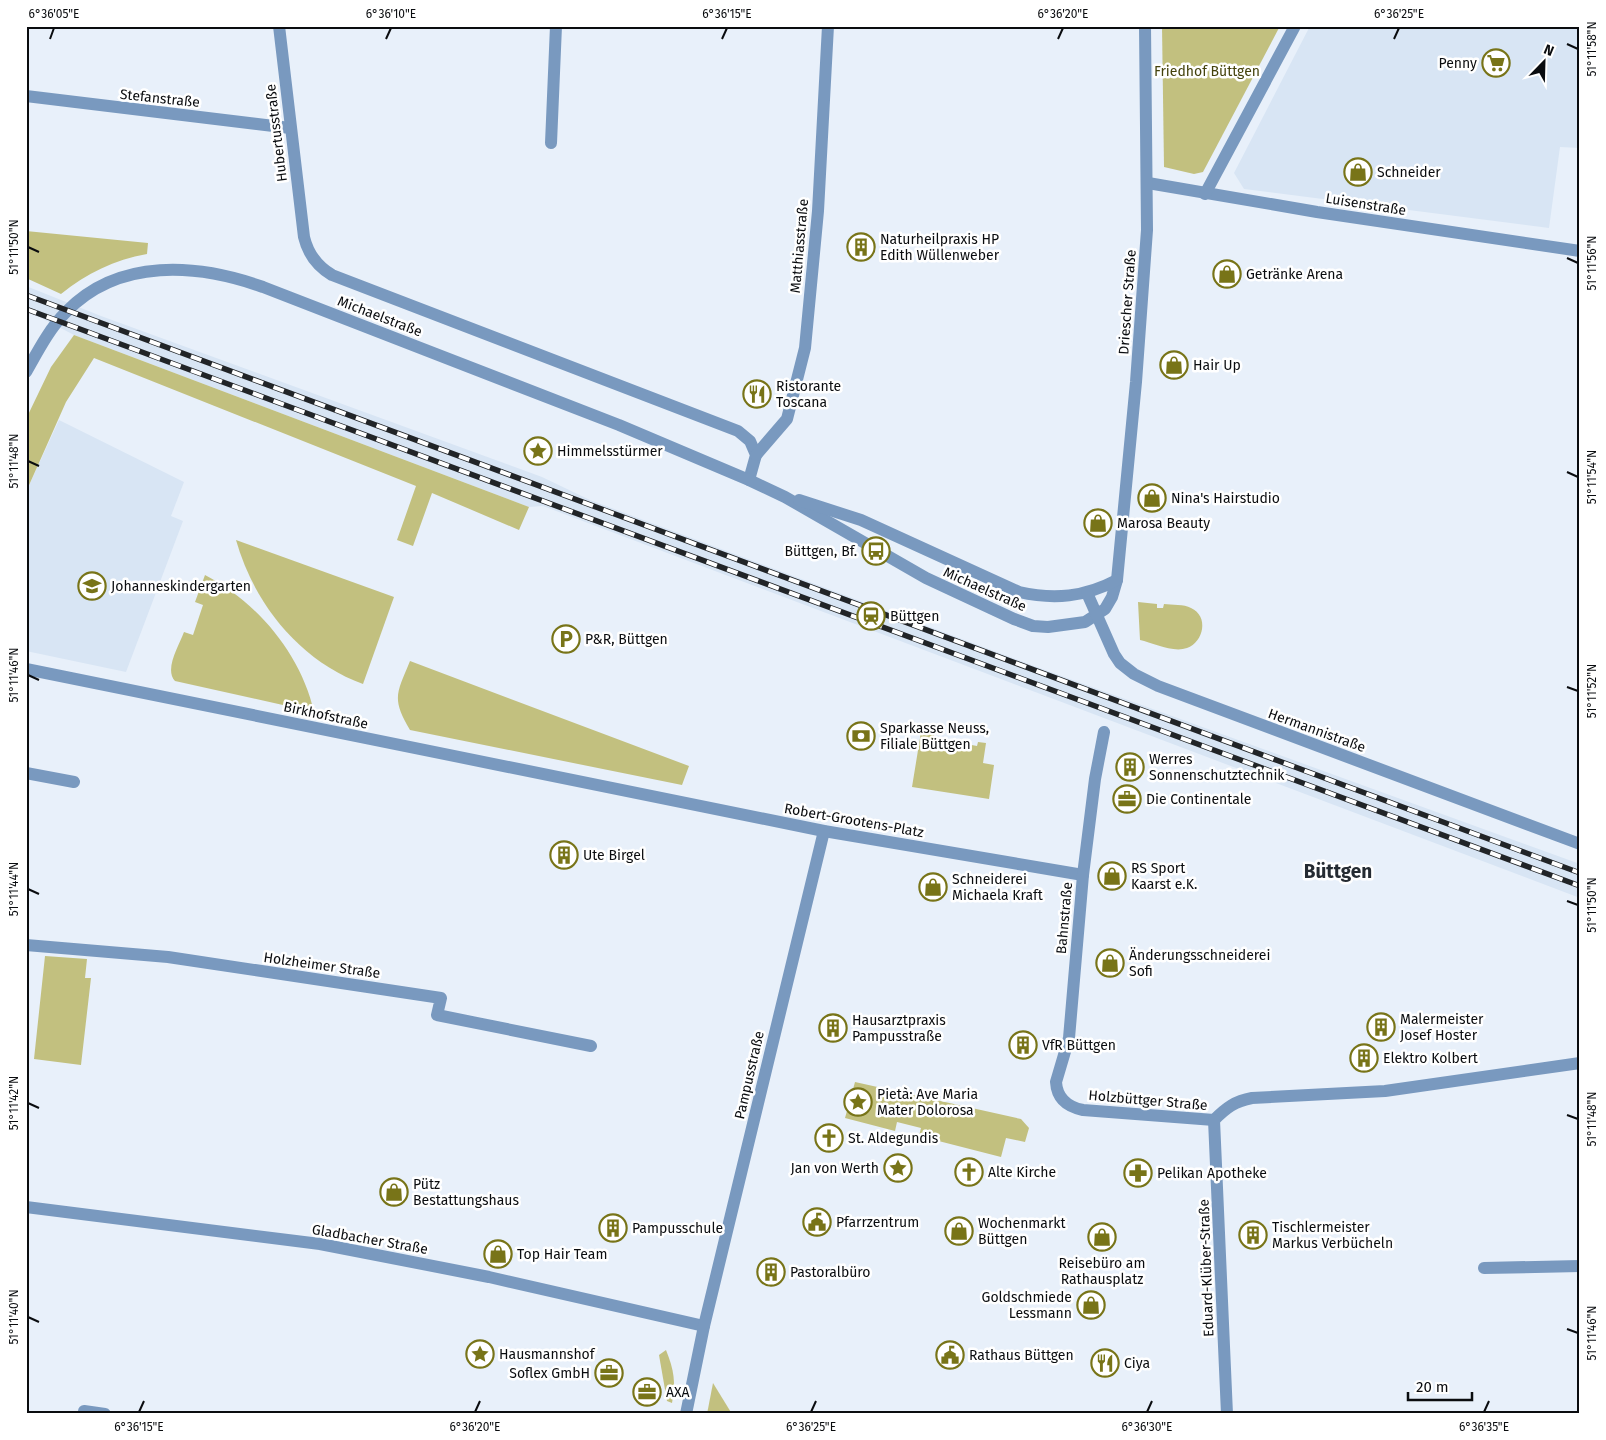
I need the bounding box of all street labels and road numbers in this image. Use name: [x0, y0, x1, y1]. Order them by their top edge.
street label: Hubertusstraße: [262, 83, 291, 183]
street label: Stefanstraße: [119, 86, 201, 111]
street label: Luisenstraße: [1324, 190, 1407, 219]
street label: Matthiasstraße: [787, 198, 812, 294]
street label: Driescher Straße: [1115, 249, 1140, 355]
street label: Michaelstraße: [335, 293, 424, 340]
street label: Michaelstraße: [941, 564, 1029, 615]
street label: Birkhofstraße: [282, 698, 370, 733]
street label: Hermannistraße: [1266, 705, 1368, 756]
street label: Robert-Grootens-Platz: [783, 800, 925, 841]
street label: Bahnstraße: [1053, 881, 1076, 955]
street label: Holzheimer Straße: [262, 949, 381, 982]
street label: Pampusstraße: [731, 1029, 768, 1121]
street label: Holzbüttger Straße: [1088, 1087, 1208, 1114]
street label: Eduard-Klüber-Straße: [1196, 1199, 1217, 1337]
street label: Gladbacher Straße: [311, 1221, 429, 1258]

